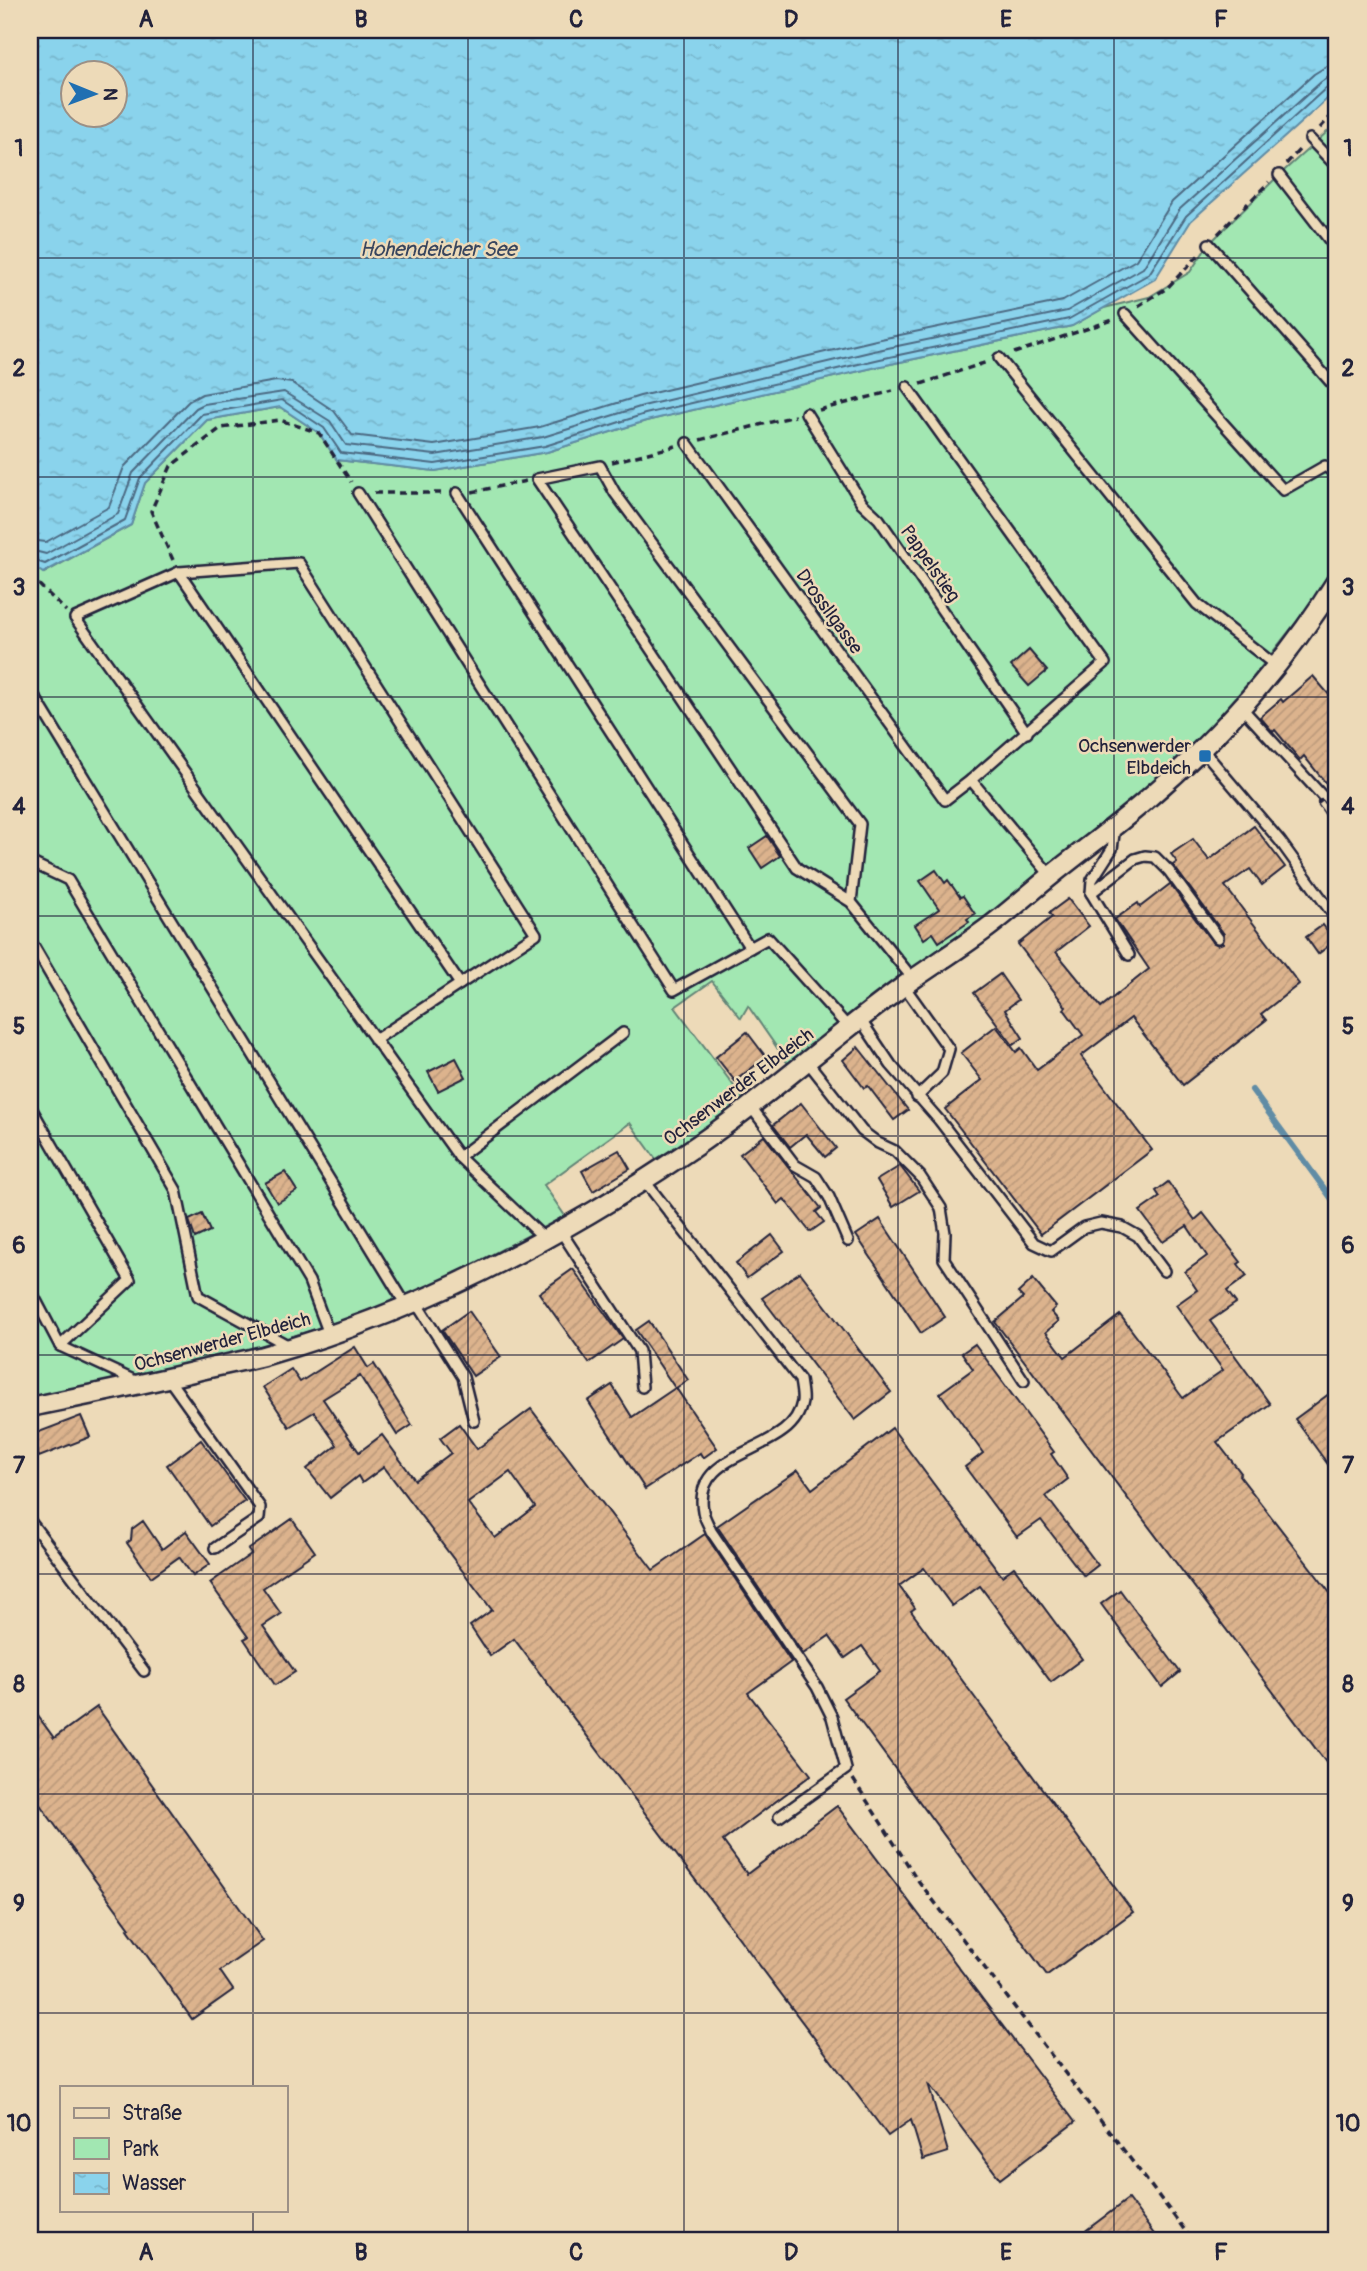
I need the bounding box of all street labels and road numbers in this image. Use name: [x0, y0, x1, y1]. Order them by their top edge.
street label: Pappelstieg: [895, 520, 965, 607]
street label: Drossllgasse: [790, 564, 868, 659]
street label: Ochsenwerder Elbdeich: [659, 1022, 818, 1151]
street label: Ochsenwerder Elbdeich: [131, 1307, 313, 1377]

